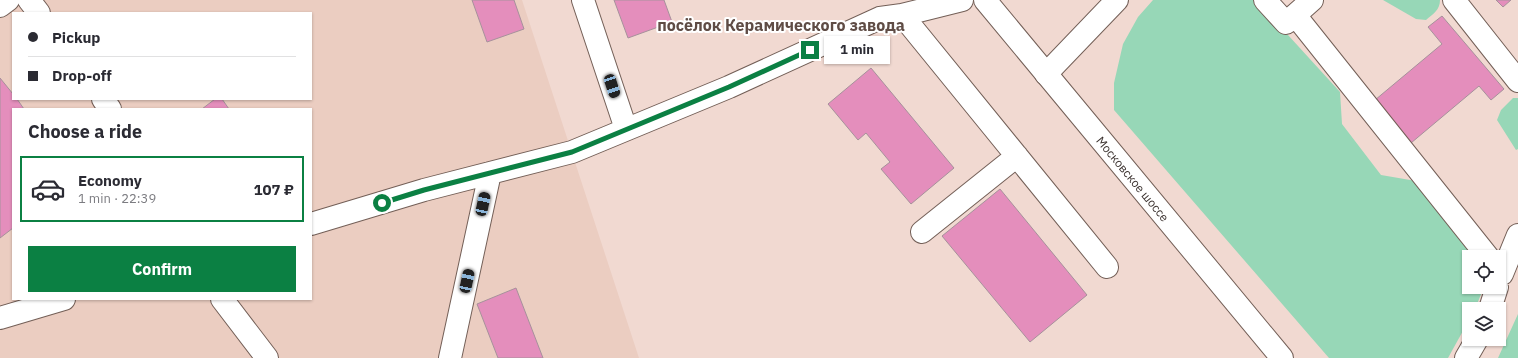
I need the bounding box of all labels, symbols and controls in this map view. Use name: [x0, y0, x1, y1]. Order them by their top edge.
district label: посёлок Керамического завода: [657, 15, 905, 35]
text: Pickup: [52, 28, 100, 47]
callout: 1 min: [824, 36, 890, 64]
route end: [801, 41, 819, 59]
text: 1 min: [840, 41, 874, 58]
text: Drop-off: [52, 66, 112, 85]
car: [603, 73, 621, 99]
text: Choose a ride: [28, 120, 142, 143]
street label: Московское шоссе: [1094, 133, 1173, 224]
icon: car: [30, 171, 66, 207]
text: Economy: [78, 171, 142, 190]
text: 107 ₽: [254, 180, 294, 199]
text: 1 min · 22:39: [78, 190, 156, 207]
car: [475, 191, 491, 217]
route start: [373, 194, 391, 212]
button: Confirm: [28, 246, 296, 292]
map controls: [1462, 250, 1506, 346]
button: locate: [1462, 250, 1506, 294]
car: [459, 268, 475, 294]
button: layers: [1462, 302, 1506, 346]

